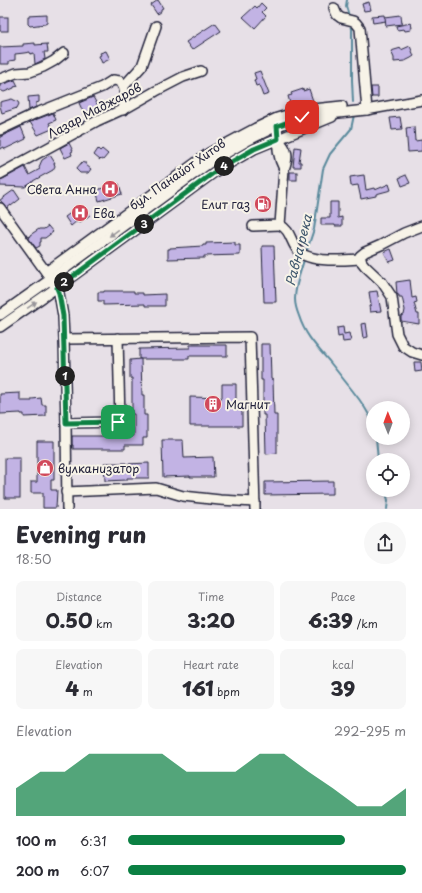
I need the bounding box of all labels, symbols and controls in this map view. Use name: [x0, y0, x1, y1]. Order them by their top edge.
street label: Лазар Маджаров: [44, 78, 144, 142]
pin: [285, 100, 319, 134]
icon: check: [291, 106, 313, 128]
street label: бул. Панайот Хитов: [125, 134, 229, 214]
pin: 4: [214, 156, 234, 176]
text: 4: [220, 157, 228, 174]
hospital icon: Света Анна: [100, 179, 120, 199]
place label: Света Анна: [27, 180, 98, 198]
fuel station icon: Елит газ: [253, 194, 273, 214]
place label: Елит газ: [201, 195, 250, 213]
hospital icon: Ева: [70, 203, 90, 223]
place label: Ева: [93, 204, 115, 222]
water label: Равна река: [280, 211, 316, 288]
pin: 3: [134, 214, 154, 234]
text: 3: [140, 215, 148, 232]
one-way arrow: [108, 229, 119, 237]
pin: 2: [54, 272, 74, 292]
text: 2: [60, 273, 68, 290]
one-way arrow: [26, 301, 38, 308]
pin: 1: [55, 366, 75, 386]
text: 1: [62, 367, 68, 384]
building icon: Магнит: [203, 394, 223, 414]
place label: Магнит: [226, 395, 271, 413]
north arrow: [366, 401, 410, 445]
map controls: [366, 401, 410, 497]
pin: [101, 405, 135, 439]
icon: arrive: [107, 411, 129, 433]
button: locate: [366, 453, 410, 497]
shop icon: вулканизатор: [35, 458, 55, 478]
place label: вулканизатор: [58, 459, 139, 477]
text: Evening run: [16, 517, 146, 550]
button: share: [364, 522, 406, 564]
text: 18:50: [16, 549, 51, 568]
text: Distance: [56, 588, 102, 605]
text: Time: [198, 588, 224, 605]
text: Pace: [331, 588, 355, 605]
text: 0.50: [45, 605, 92, 635]
text: 3:20: [187, 605, 235, 635]
text: 6:39: [308, 605, 353, 635]
text: km: [92, 615, 113, 632]
text: /km: [353, 615, 378, 632]
text: Elevation: [55, 656, 103, 673]
text: Heart rate: [183, 656, 239, 673]
text: kcal: [332, 656, 354, 673]
text: 4: [65, 673, 79, 703]
text: 161: [182, 673, 214, 703]
text: 39: [331, 673, 355, 703]
text: m: [79, 683, 93, 700]
text: bpm: [214, 683, 240, 700]
text: Elevation: [16, 721, 72, 740]
text: 292–295 m: [334, 721, 406, 740]
text: 100 m: [16, 831, 57, 850]
text: 6:31: [80, 831, 106, 850]
text: 200 m: [16, 861, 60, 880]
text: 6:07: [80, 861, 109, 880]

